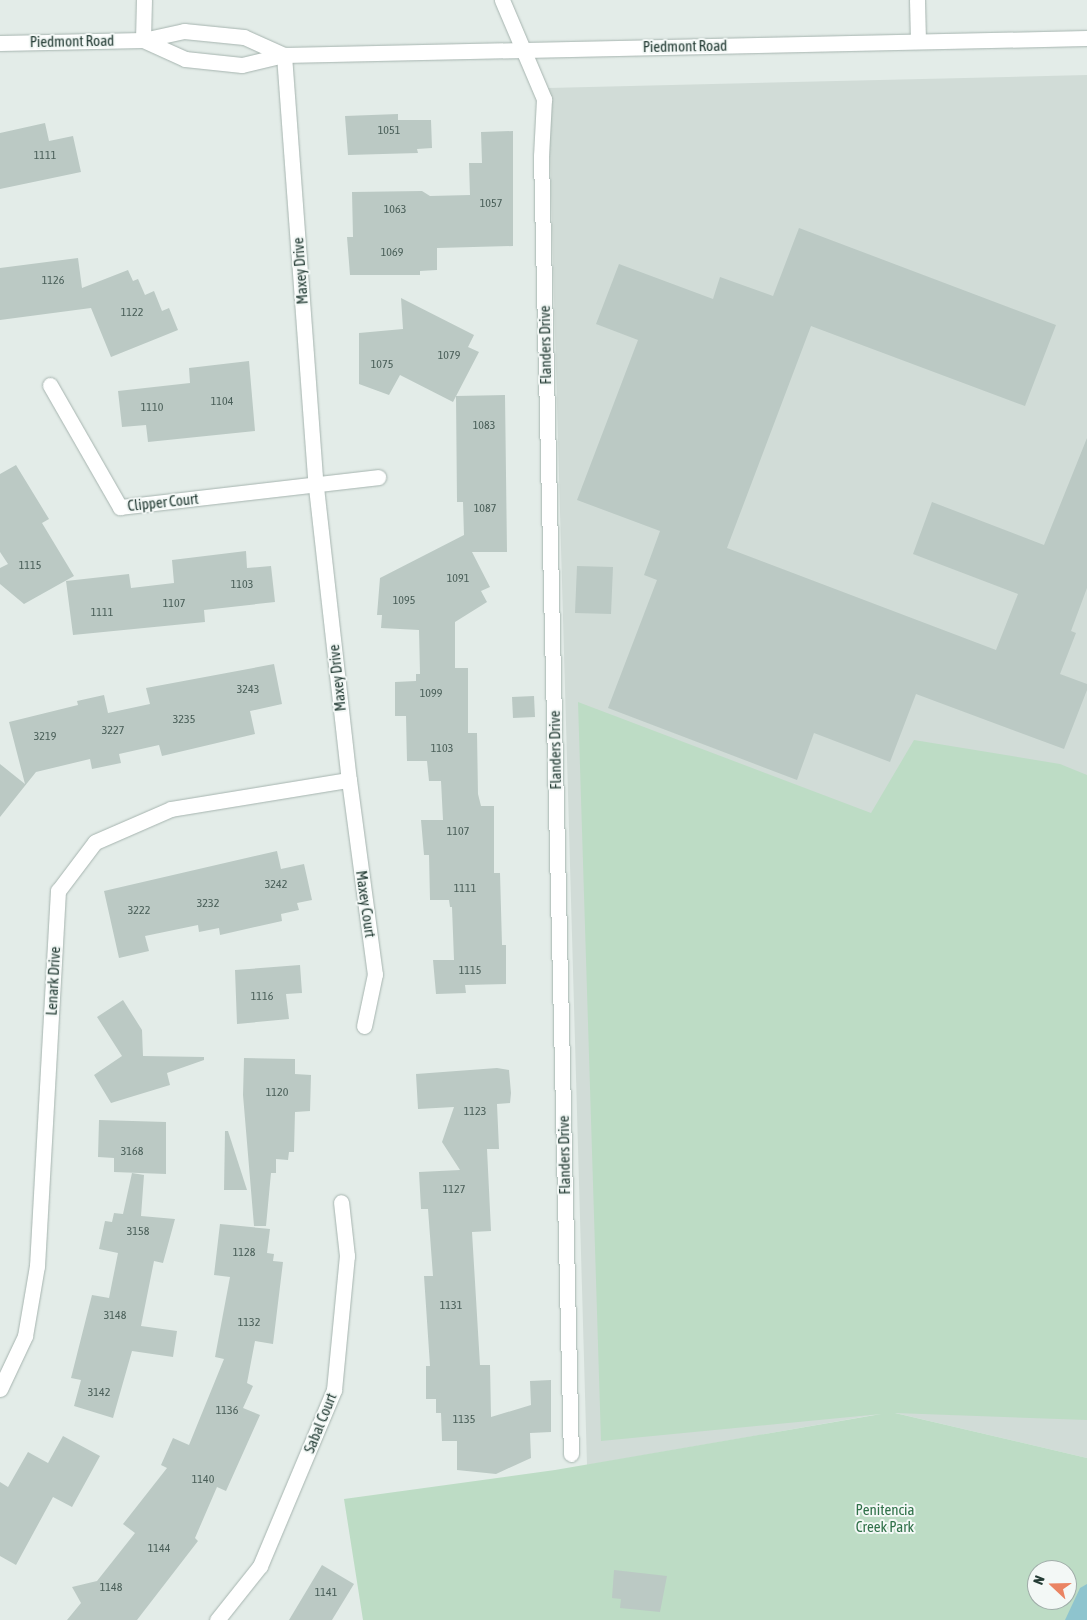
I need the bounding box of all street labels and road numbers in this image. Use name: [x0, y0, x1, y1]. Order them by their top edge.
street label: Piedmont Road: [30, 31, 114, 51]
street label: Piedmont Road: [643, 36, 727, 56]
street label: Maxey Drive: [289, 237, 311, 305]
street label: Flanders Drive: [535, 305, 555, 385]
street label: Clipper Court: [127, 489, 199, 515]
street label: Maxey Drive: [325, 644, 349, 712]
street label: Flanders Drive: [545, 710, 565, 790]
street label: Maxey Court: [352, 869, 380, 939]
street label: Lenark Drive: [42, 946, 64, 1016]
street label: Flanders Drive: [554, 1115, 574, 1195]
street label: Sabal Court: [300, 1390, 340, 1456]

